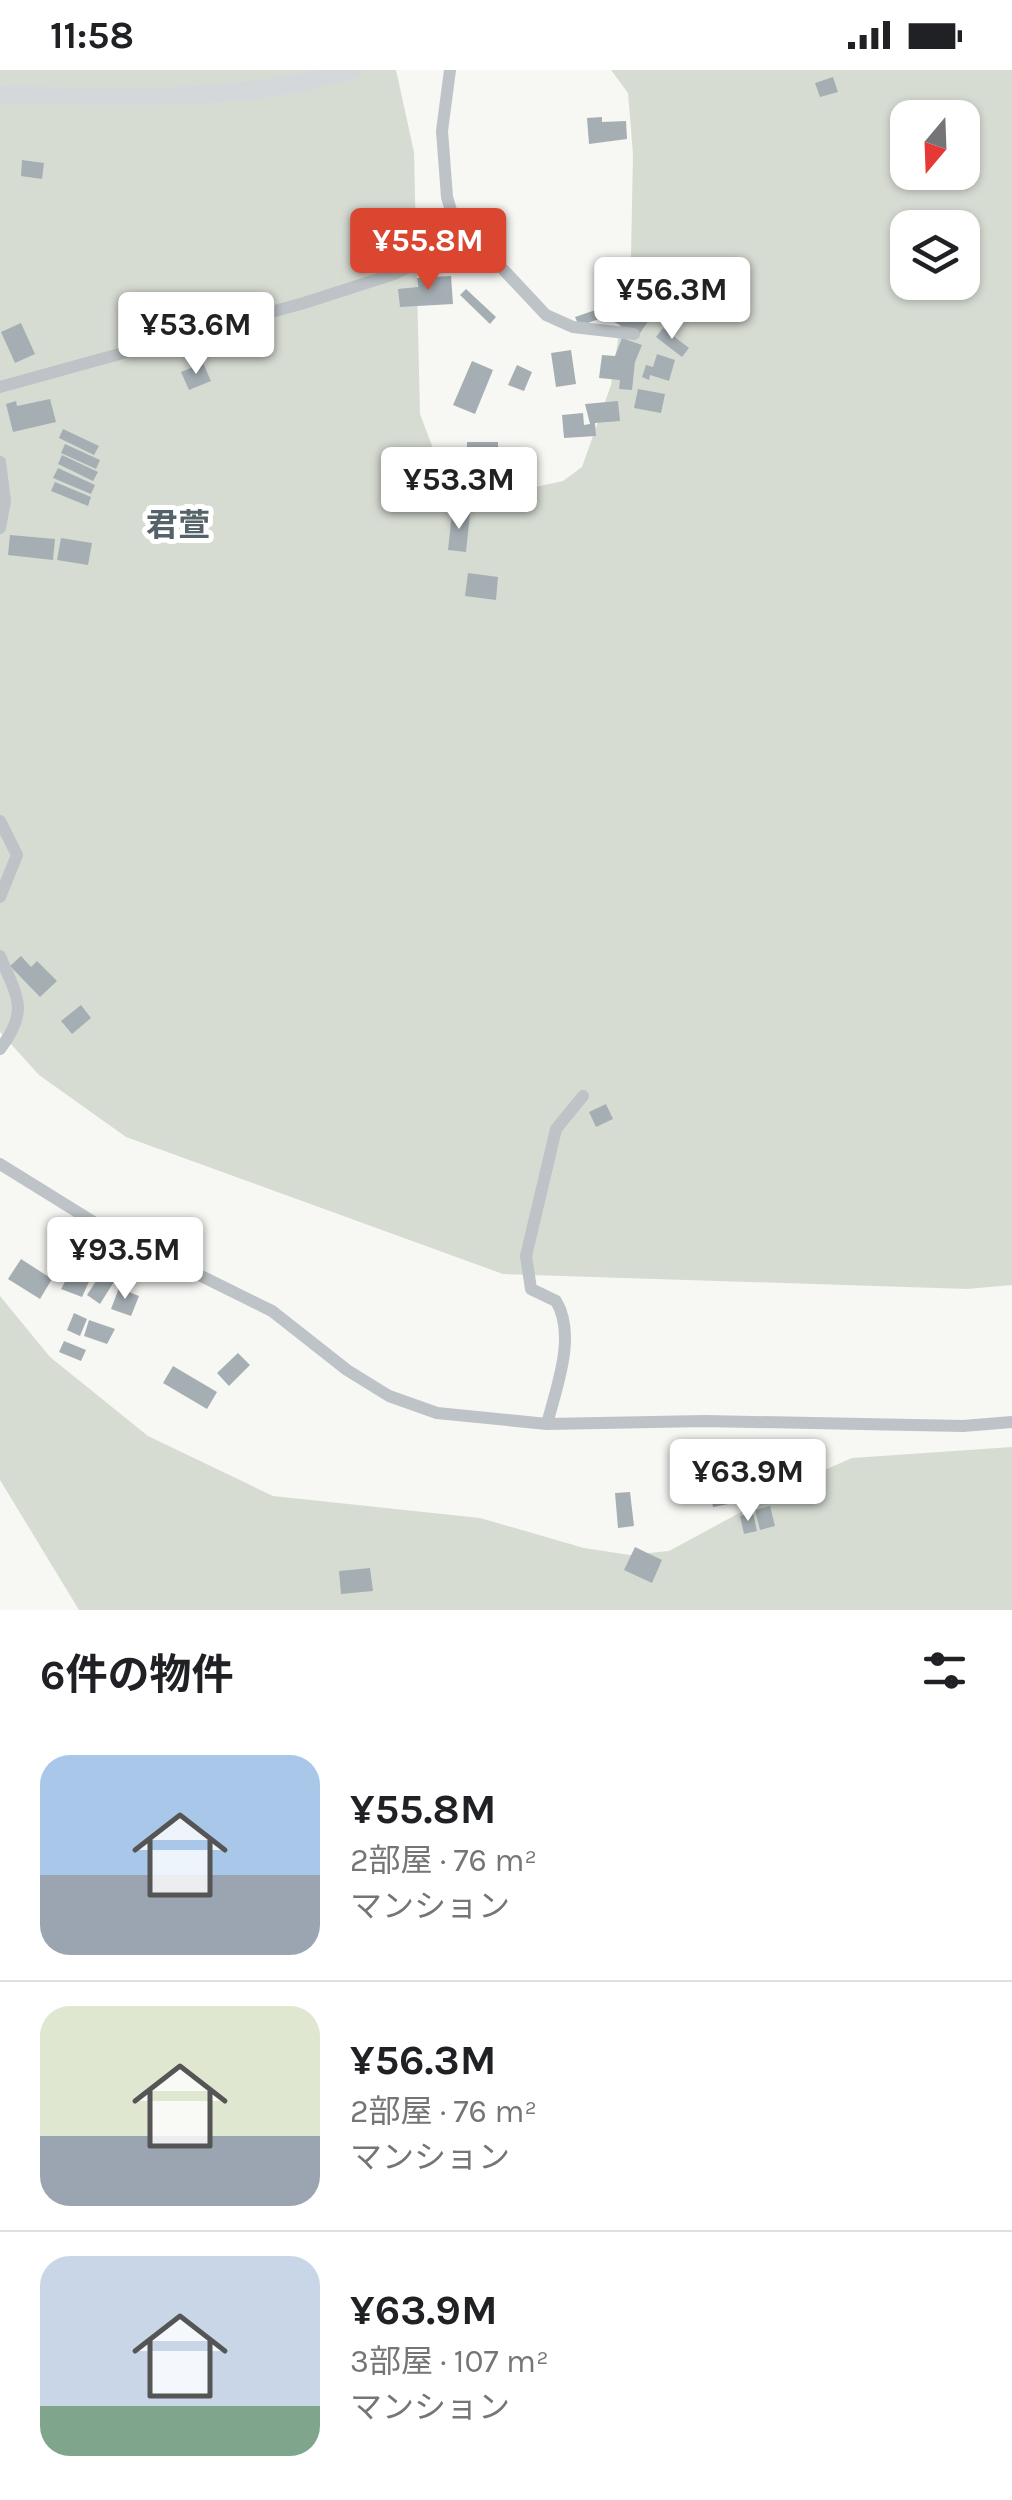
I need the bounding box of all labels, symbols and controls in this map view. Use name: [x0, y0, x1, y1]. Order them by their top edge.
text: 11:58: [50, 13, 134, 58]
north arrow: [890, 100, 980, 190]
map controls: [890, 100, 980, 300]
pin: ¥55.8M: [347, 208, 509, 293]
button: layers: [890, 210, 980, 300]
text: ¥55.8M: [372, 222, 484, 259]
pin: ¥56.3M: [591, 257, 753, 342]
text: ¥56.3M: [616, 271, 728, 308]
pin: ¥53.6M: [115, 292, 277, 377]
text: ¥53.6M: [140, 306, 252, 343]
pin: ¥53.3M: [378, 447, 540, 532]
text: ¥53.3M: [403, 461, 515, 498]
district label: 君萱: [146, 507, 210, 544]
pin: ¥93.5M: [44, 1217, 206, 1302]
text: ¥93.5M: [69, 1231, 181, 1268]
pin: ¥63.9M: [667, 1439, 829, 1524]
text: ¥63.9M: [692, 1453, 804, 1490]
icon: filters: [917, 1643, 972, 1698]
text: 6件の物件: [40, 1650, 234, 1700]
text: ¥55.8M: [350, 1784, 496, 1834]
icon: home: [120, 1795, 240, 1915]
text: 2部屋 · 76 m²: [350, 1842, 537, 1879]
text: マンション: [350, 1888, 510, 1925]
text: ¥56.3M: [350, 2035, 496, 2085]
icon: home: [120, 2046, 240, 2166]
text: 2部屋 · 76 m²: [350, 2093, 537, 2130]
text: マンション: [350, 2139, 510, 2176]
text: ¥63.9M: [350, 2285, 498, 2335]
icon: home: [120, 2296, 240, 2416]
text: 3部屋 · 107 m²: [350, 2343, 549, 2380]
text: マンション: [350, 2389, 510, 2426]

